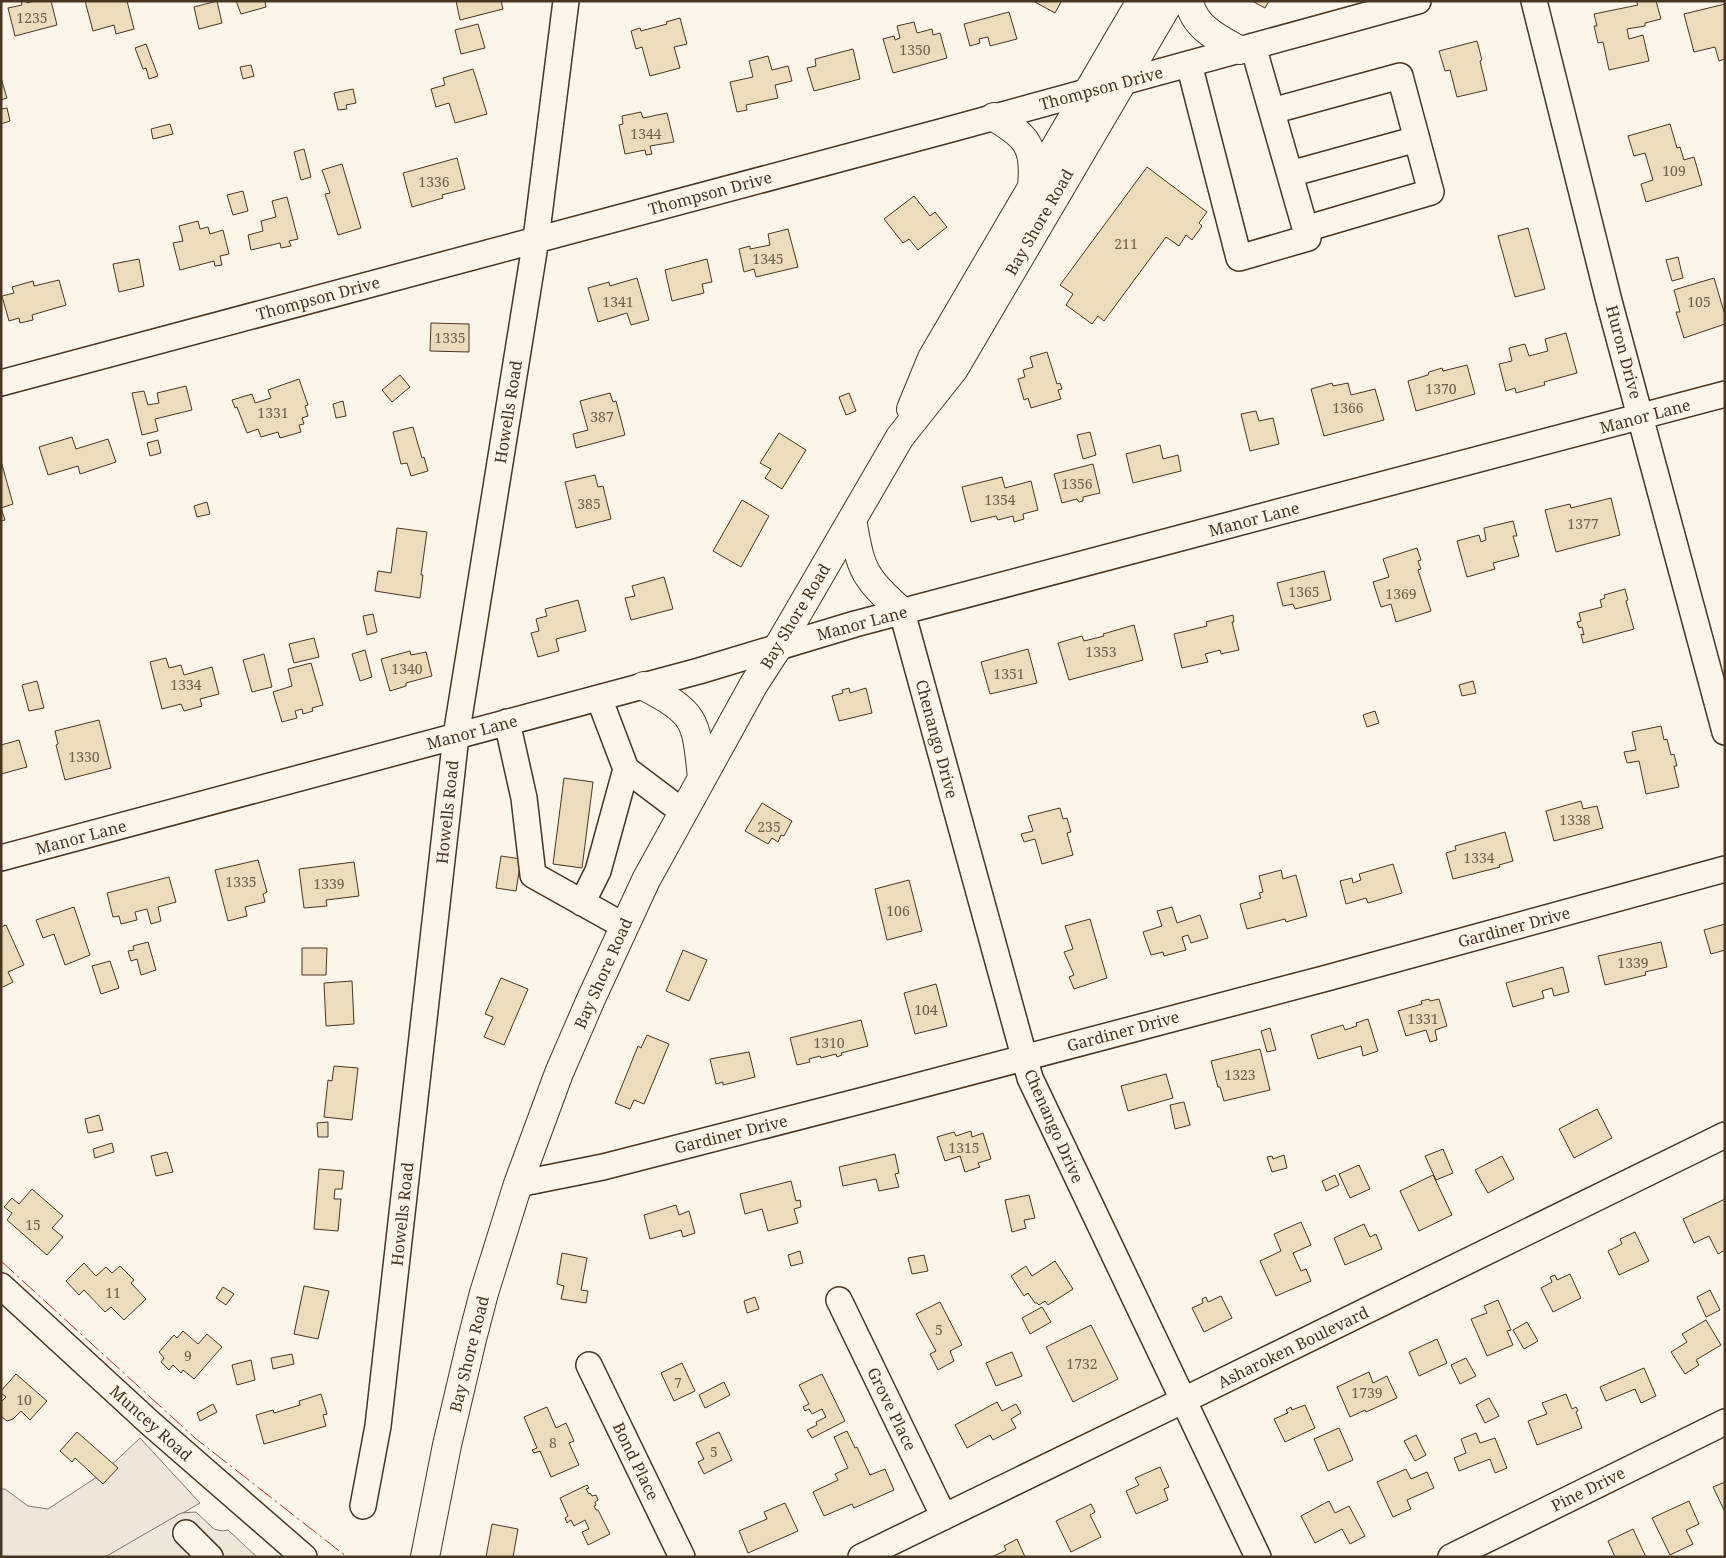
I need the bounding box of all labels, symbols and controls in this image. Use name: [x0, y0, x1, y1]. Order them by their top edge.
house number: 1235: [16, 8, 48, 27]
house number: 1350: [899, 40, 931, 59]
street label: Thompson Drive: [1037, 61, 1165, 115]
house number: 1344: [630, 124, 662, 143]
house number: 109: [1662, 161, 1686, 180]
street label: Bay Shore Road: [1000, 165, 1078, 279]
street label: Thompson Drive: [646, 166, 774, 220]
house number: 1336: [418, 172, 450, 191]
house number: 211: [1114, 234, 1138, 253]
house number: 1345: [752, 249, 784, 268]
street label: Thompson Drive: [254, 271, 382, 325]
house number: 1341: [602, 292, 634, 311]
house number: 105: [1687, 292, 1711, 311]
street label: Huron Drive: [1601, 303, 1647, 401]
house number: 1335: [434, 328, 466, 347]
street label: Howells Road: [489, 359, 527, 465]
house number: 1370: [1425, 379, 1457, 398]
street label: Manor Lane: [1597, 393, 1693, 439]
house number: 1366: [1332, 398, 1364, 417]
house number: 1331: [257, 403, 289, 422]
house number: 387: [590, 407, 614, 426]
house number: 1356: [1061, 474, 1093, 493]
house number: 1354: [984, 490, 1016, 509]
house number: 385: [577, 494, 601, 513]
street label: Manor Lane: [1206, 496, 1302, 542]
house number: 1377: [1567, 514, 1599, 533]
street label: Bay Shore Road: [755, 559, 835, 673]
house number: 1365: [1288, 582, 1320, 601]
house number: 1369: [1385, 584, 1417, 603]
street label: Manor Lane: [814, 600, 910, 646]
house number: 1353: [1085, 642, 1117, 661]
house number: 1340: [391, 659, 423, 678]
house number: 1351: [993, 664, 1025, 683]
house number: 1334: [170, 675, 202, 694]
street label: Chenango Drive: [911, 677, 963, 801]
street label: Manor Lane: [424, 709, 520, 755]
house number: 1330: [68, 747, 100, 766]
street label: Howells Road: [431, 759, 463, 865]
house number: 1338: [1559, 810, 1591, 829]
street label: Manor Lane: [33, 814, 129, 860]
house number: 235: [757, 817, 781, 836]
house number: 1334: [1463, 848, 1495, 867]
house number: 1335: [225, 872, 257, 891]
house number: 1339: [313, 874, 345, 893]
house number: 106: [886, 901, 910, 920]
street label: Gardiner Drive: [1455, 901, 1573, 953]
street label: Bay Shore Road: [569, 914, 637, 1032]
house number: 1339: [1617, 953, 1649, 972]
house number: 104: [914, 1000, 938, 1019]
street label: Gardiner Drive: [1064, 1005, 1182, 1057]
house number: 1331: [1407, 1009, 1439, 1028]
house number: 1310: [813, 1033, 845, 1052]
house number: 1323: [1224, 1065, 1256, 1084]
street label: Chenango Drive: [1019, 1066, 1089, 1186]
street label: Gardiner Drive: [672, 1109, 790, 1159]
house number: 1315: [948, 1138, 980, 1157]
street label: Howells Road: [386, 1161, 418, 1267]
house number: 15: [25, 1215, 41, 1234]
house number: 11: [105, 1283, 121, 1302]
street label: Bay Shore Road: [444, 1293, 494, 1415]
street label: Asharoken Boulevard: [1214, 1301, 1372, 1393]
house number: 5: [935, 1320, 943, 1339]
house number: 9: [184, 1346, 192, 1365]
house number: 1732: [1066, 1354, 1098, 1373]
street label: Grove Place: [862, 1364, 922, 1454]
house number: 7: [674, 1373, 682, 1392]
street label: Muncey Road: [105, 1380, 197, 1466]
house number: 1739: [1351, 1383, 1383, 1402]
house number: 10: [16, 1390, 32, 1409]
street label: Bond Place: [608, 1418, 664, 1504]
house number: 8: [549, 1433, 557, 1452]
house number: 5: [710, 1442, 718, 1461]
street label: Pine Drive: [1547, 1462, 1629, 1516]

